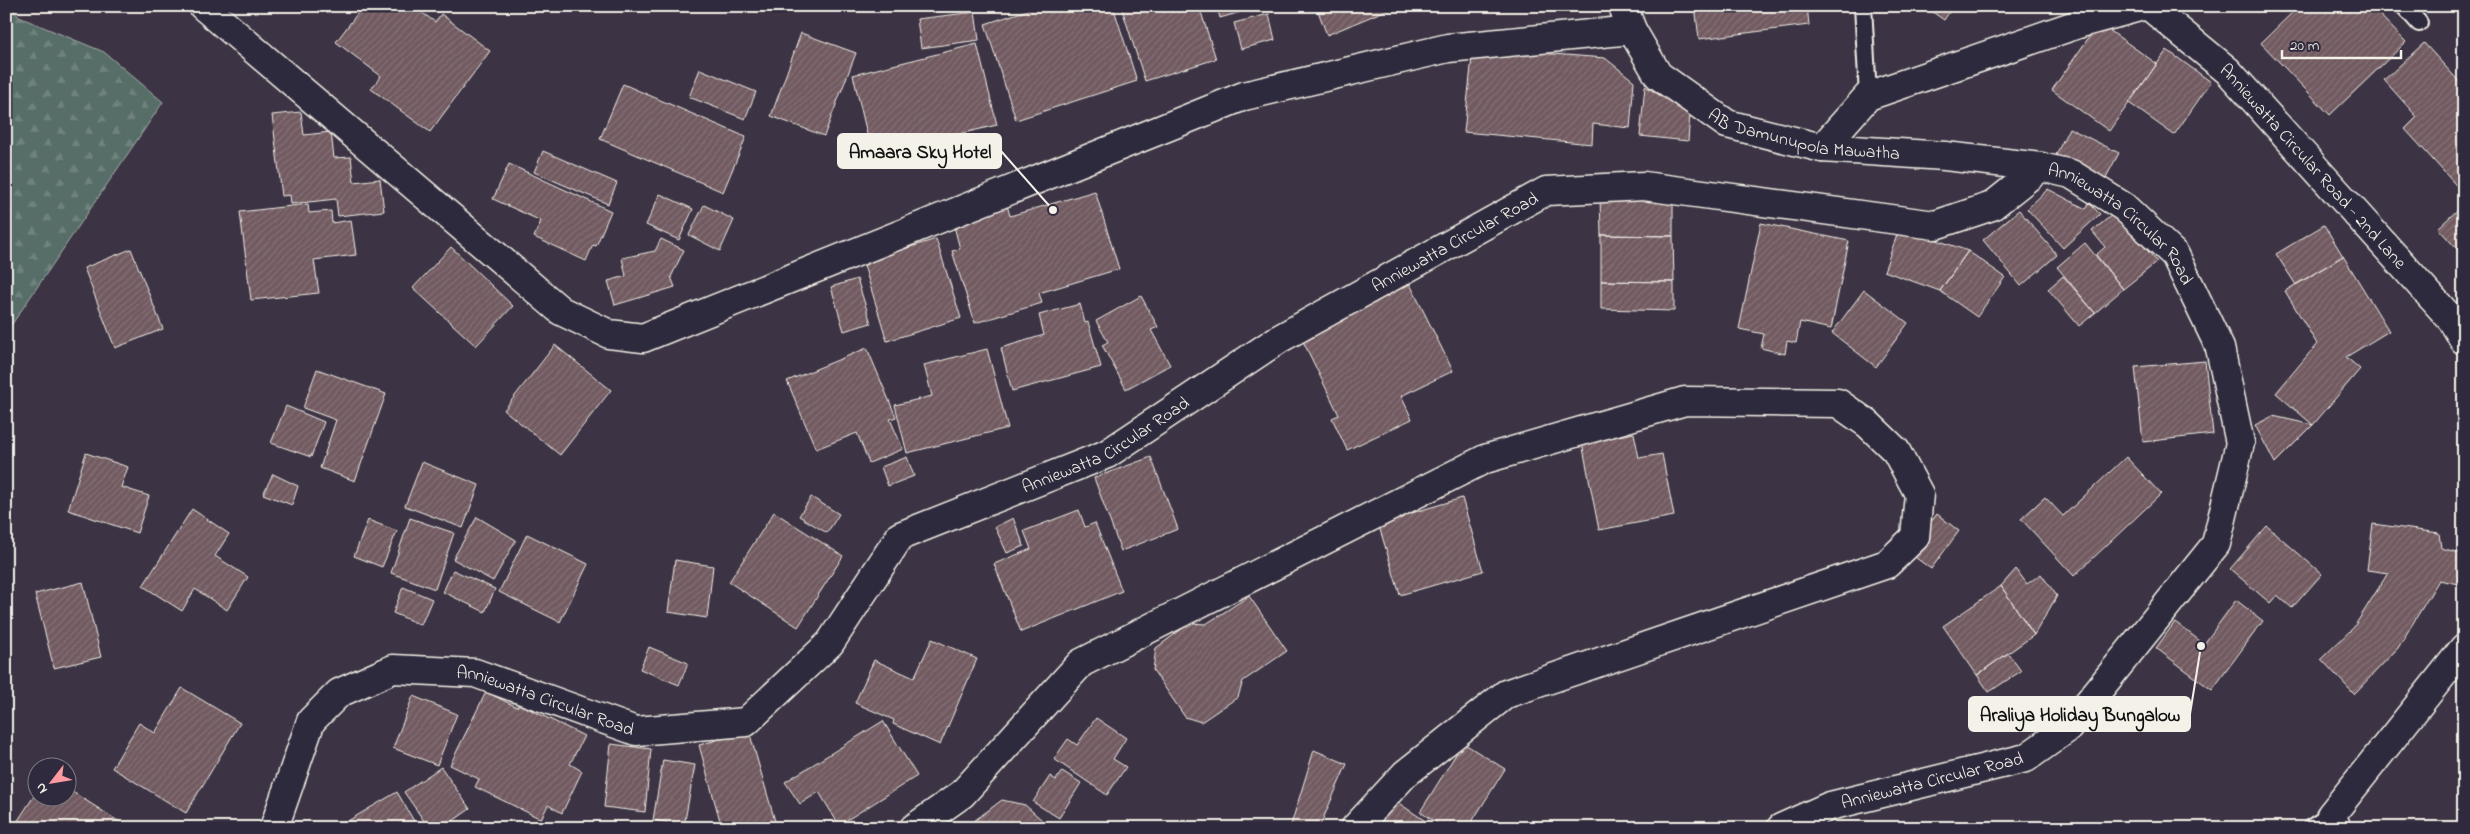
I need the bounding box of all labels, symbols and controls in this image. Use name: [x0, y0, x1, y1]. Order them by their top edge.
scale bar: [2282, 28, 2401, 60]
text: 20 m: [2290, 35, 2320, 57]
street label: Anniewatta Circular Road - 2nd Lane: [2213, 58, 2412, 277]
street label: AB Damunupola Mawatha: [1702, 103, 1901, 168]
callout: Amaara Sky Hotel: [838, 134, 1001, 168]
text: Amaara Sky Hotel: [849, 140, 991, 169]
street label: Anniewatta Circular Road: [2045, 158, 2199, 290]
street label: Anniewatta Circular Road: [1367, 187, 1544, 300]
street label: Anniewatta Circular Road: [1018, 391, 1195, 501]
street label: Anniewatta Circular Road: [456, 661, 637, 744]
callout: Araliya Holiday Bungalow: [1969, 697, 2190, 731]
text: Araliya Holiday Bungalow: [1980, 703, 2181, 732]
street label: Anniewatta Circular Road: [1839, 747, 2026, 817]
north arrow: [28, 756, 78, 806]
text: N: [31, 778, 54, 797]

